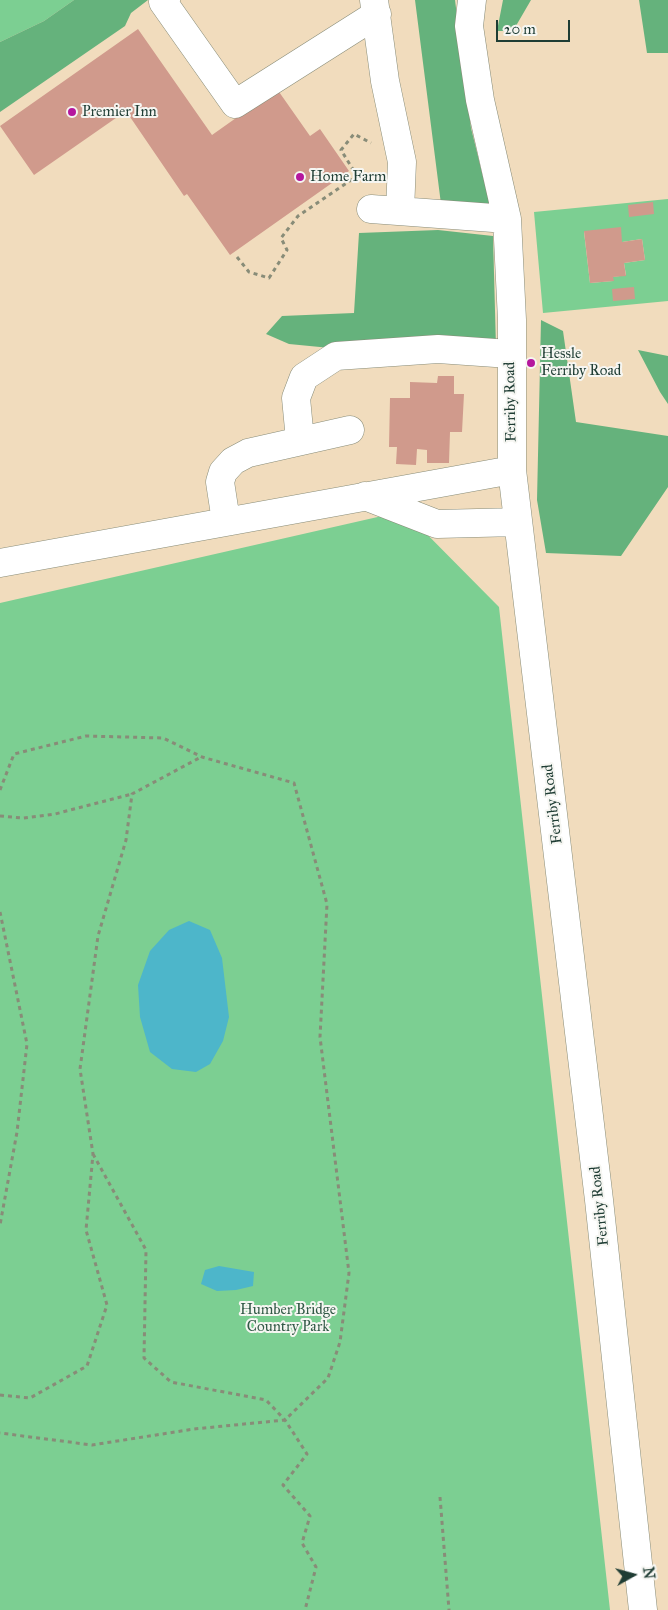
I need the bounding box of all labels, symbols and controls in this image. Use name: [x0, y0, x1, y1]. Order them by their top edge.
scale bar: [498, 10, 572, 42]
text: 20 m: [504, 20, 536, 38]
place label: Premier Inn: [82, 103, 157, 121]
marker: Premier Inn: [66, 106, 78, 118]
place label: Home Farm: [310, 168, 386, 186]
marker: Home Farm: [294, 171, 306, 183]
place label: Hessle Ferriby Road: [541, 345, 621, 380]
marker: Hessle Ferriby Road: [525, 357, 537, 369]
street label: Ferriby Road: [501, 362, 521, 442]
street label: Ferriby Road: [539, 763, 567, 845]
street label: Ferriby Road: [587, 1165, 613, 1247]
park label: Humber Bridge Country Park: [240, 1301, 336, 1336]
north arrow: [608, 1550, 658, 1600]
text: N: [639, 1566, 658, 1580]

